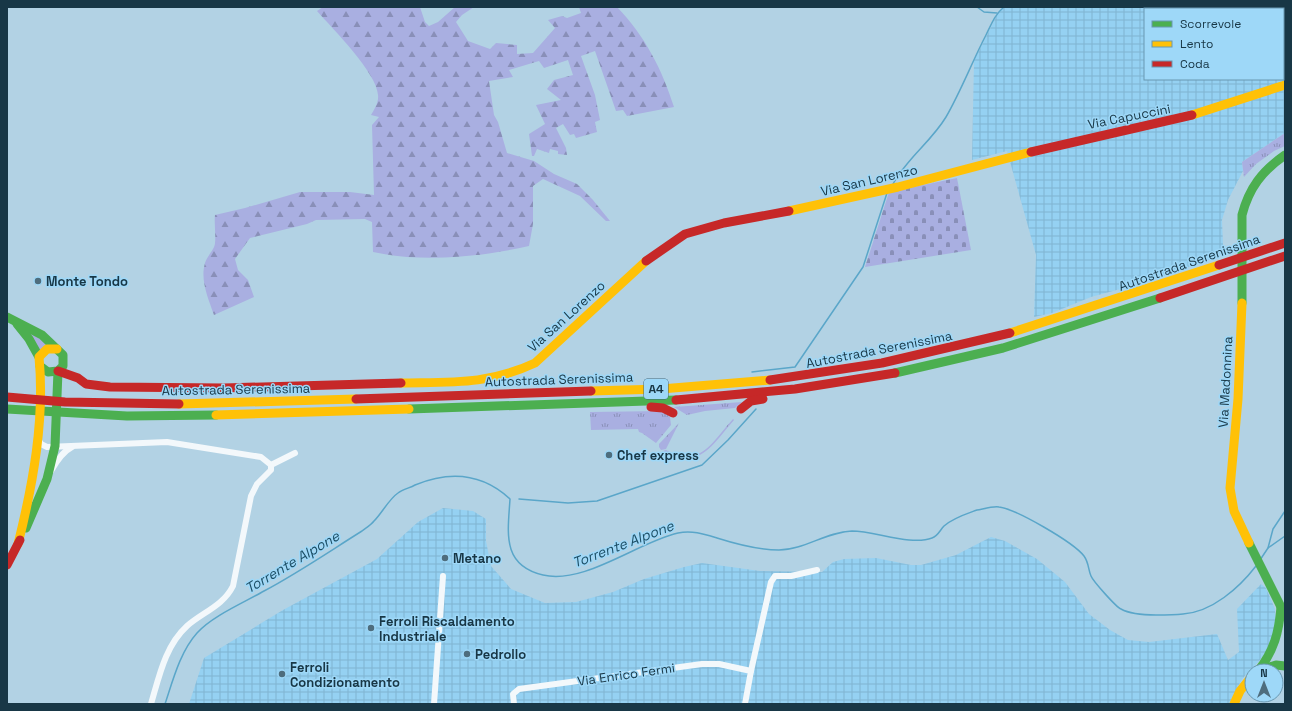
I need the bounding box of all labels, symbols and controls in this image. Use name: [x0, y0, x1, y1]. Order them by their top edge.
legend: [1144, 8, 1284, 80]
text: Scorrevole: [1180, 16, 1241, 32]
text: Lento: [1180, 36, 1214, 52]
text: Coda: [1180, 56, 1210, 72]
street label: Via Capuccini: [1086, 100, 1172, 133]
street label: Via San Lorenzo: [819, 161, 919, 200]
street label: Autostrada Serenissima: [1116, 230, 1263, 295]
place label: Monte Tondo: [46, 273, 128, 290]
marker: Monte Tondo: [33, 276, 43, 286]
street label: Via San Lorenzo: [524, 277, 609, 356]
street label: Autostrada Serenissima: [805, 327, 954, 372]
street label: Via Madonnina: [1215, 335, 1236, 428]
street label: Autostrada Serenissima: [485, 368, 634, 391]
road number: A4: [644, 379, 668, 399]
street label: Autostrada Serenissima: [162, 380, 311, 399]
place label: Chef express: [617, 447, 699, 464]
marker: Chef express: [604, 450, 614, 460]
water label: Torrente Alpone: [570, 516, 677, 572]
water label: Torrente Alpone: [241, 526, 343, 597]
place label: Metano: [453, 550, 501, 567]
marker: Metano: [440, 553, 450, 563]
place label: Ferroli Riscaldamento Industriale: [379, 613, 515, 645]
marker: Ferroli Riscaldamento Industriale: [366, 623, 376, 633]
place label: Pedrollo: [475, 646, 526, 663]
marker: Pedrollo: [462, 649, 472, 659]
place label: Ferroli Condizionamento: [290, 659, 400, 691]
street label: Via Enrico Fermi: [576, 659, 676, 690]
north arrow: [1244, 663, 1284, 703]
text: N: [1260, 666, 1268, 680]
marker: Ferroli Condizionamento: [277, 669, 287, 679]

